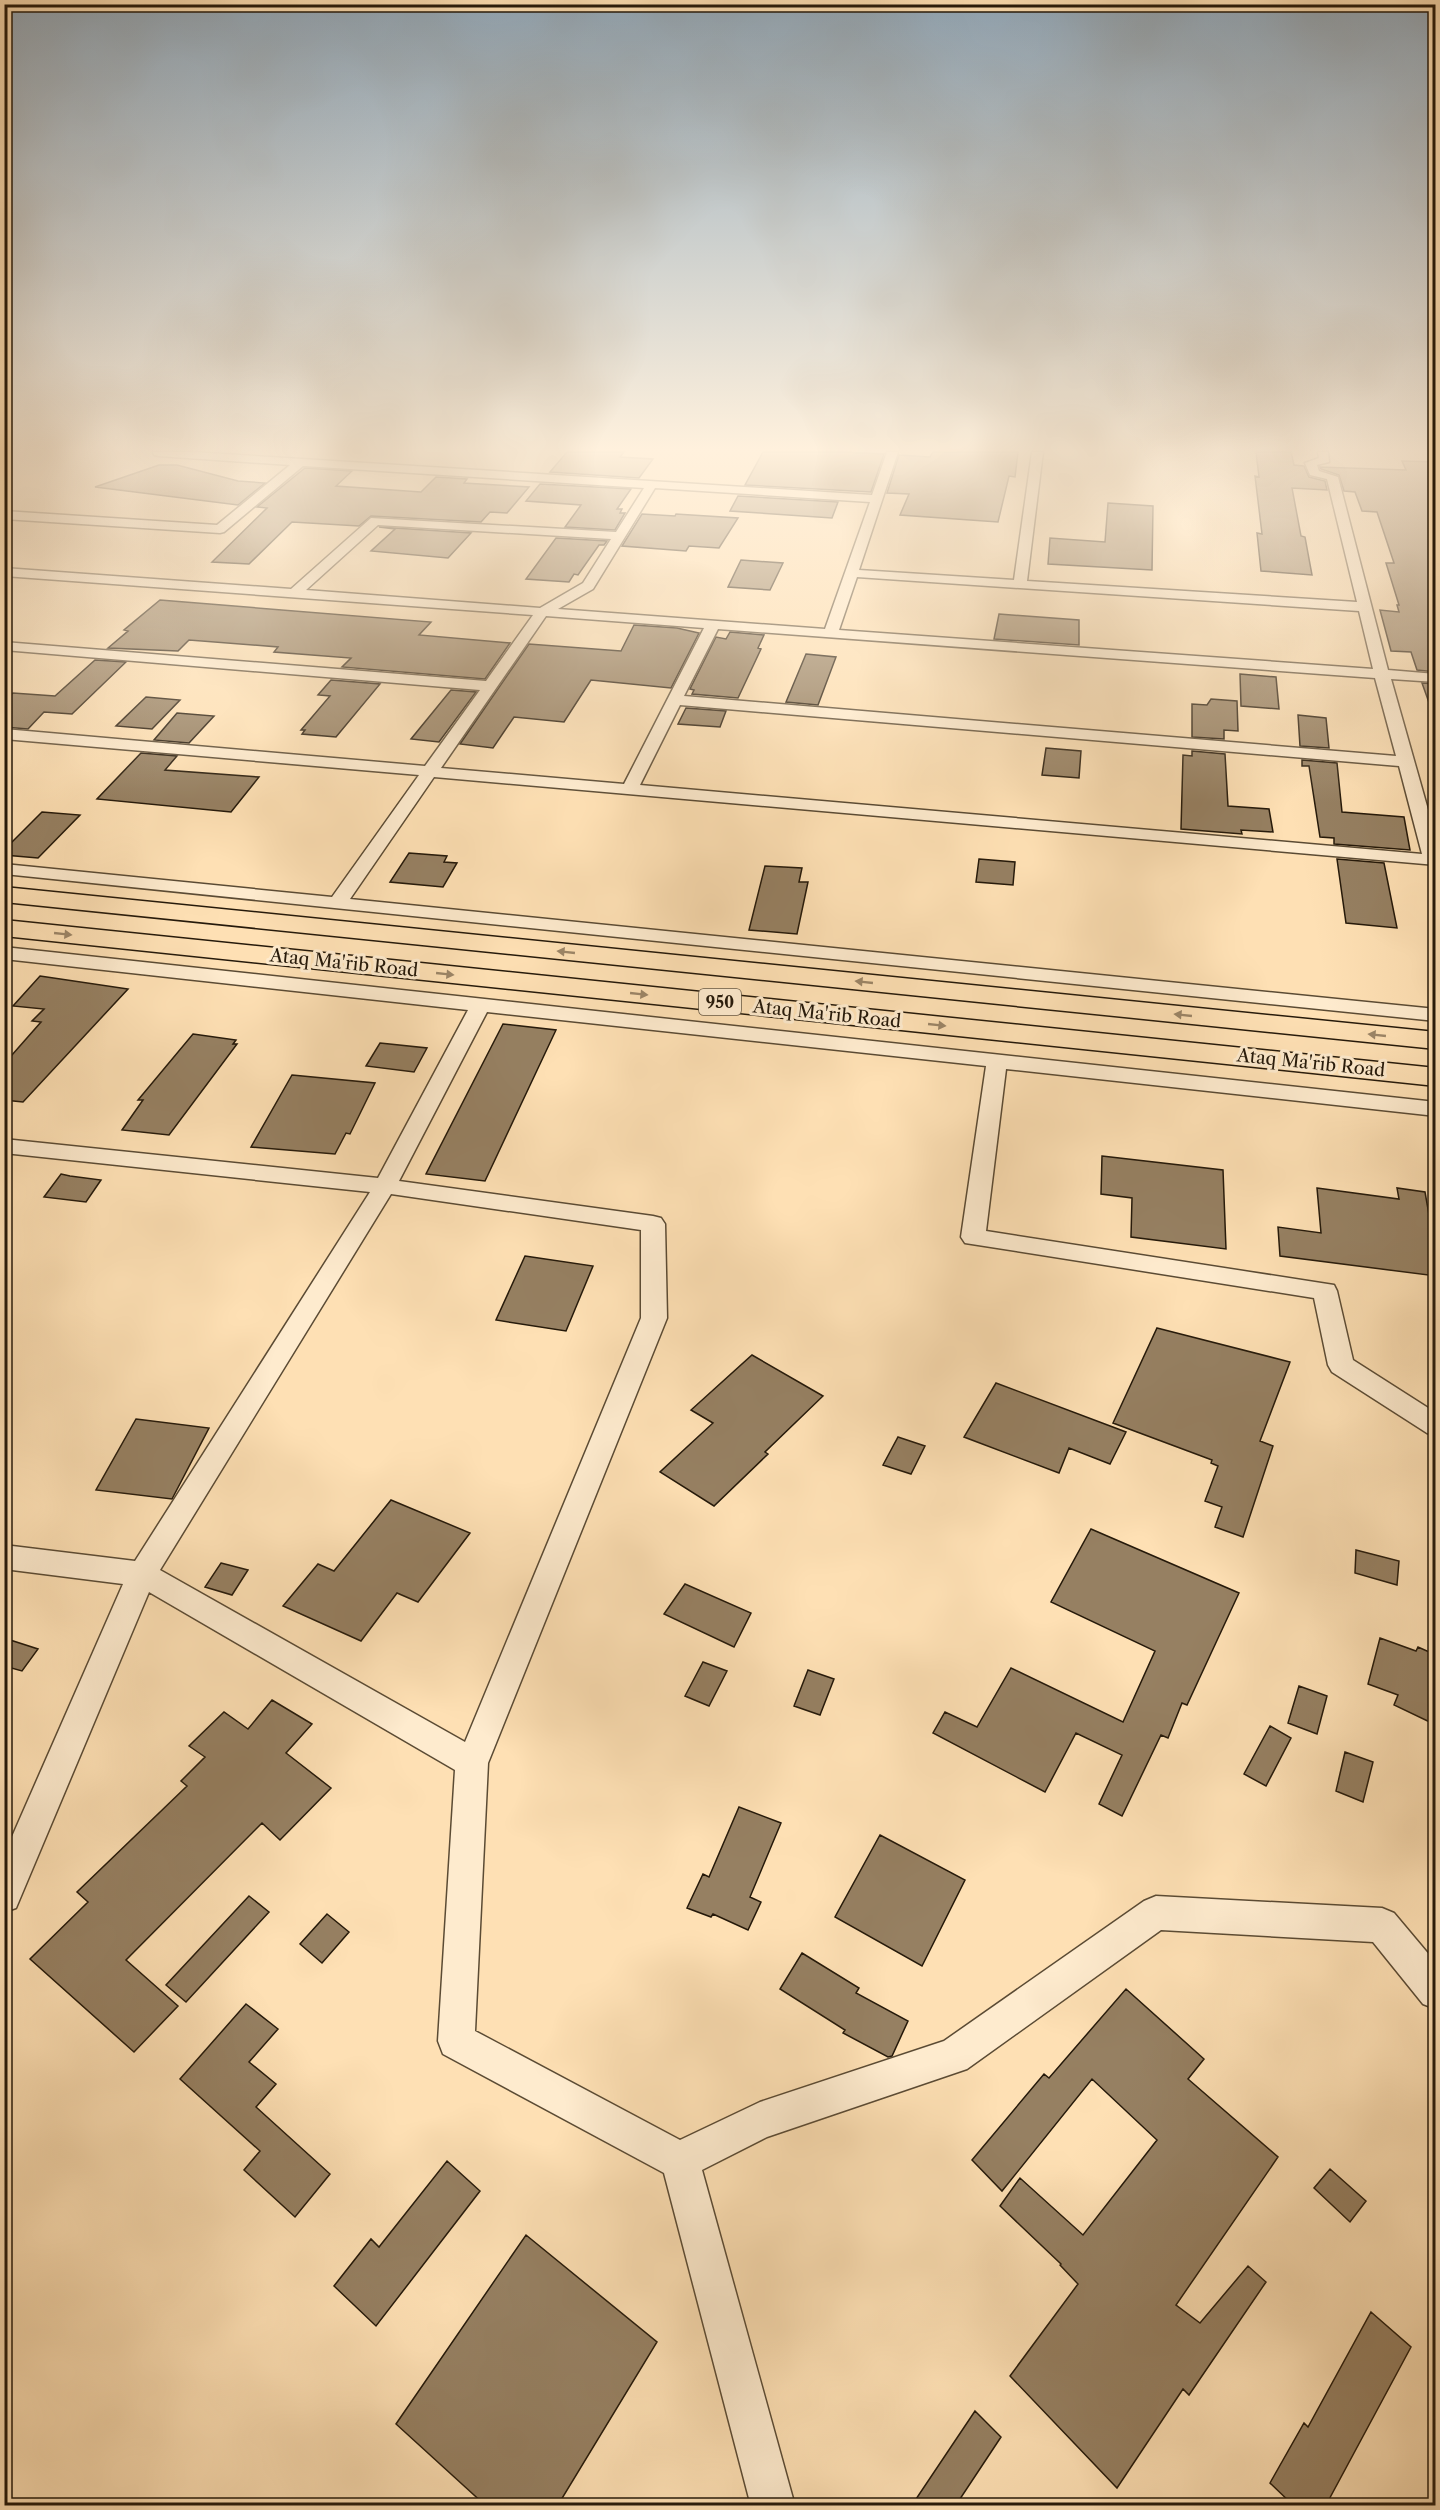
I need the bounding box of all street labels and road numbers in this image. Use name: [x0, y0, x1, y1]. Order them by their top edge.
street label: Ataq Ma'rib Road: [268, 944, 419, 982]
road number: 950: [699, 989, 741, 1015]
street label: Ataq Ma'rib Road: [751, 995, 902, 1033]
street label: Ataq Ma'rib Road: [1235, 1044, 1386, 1082]

